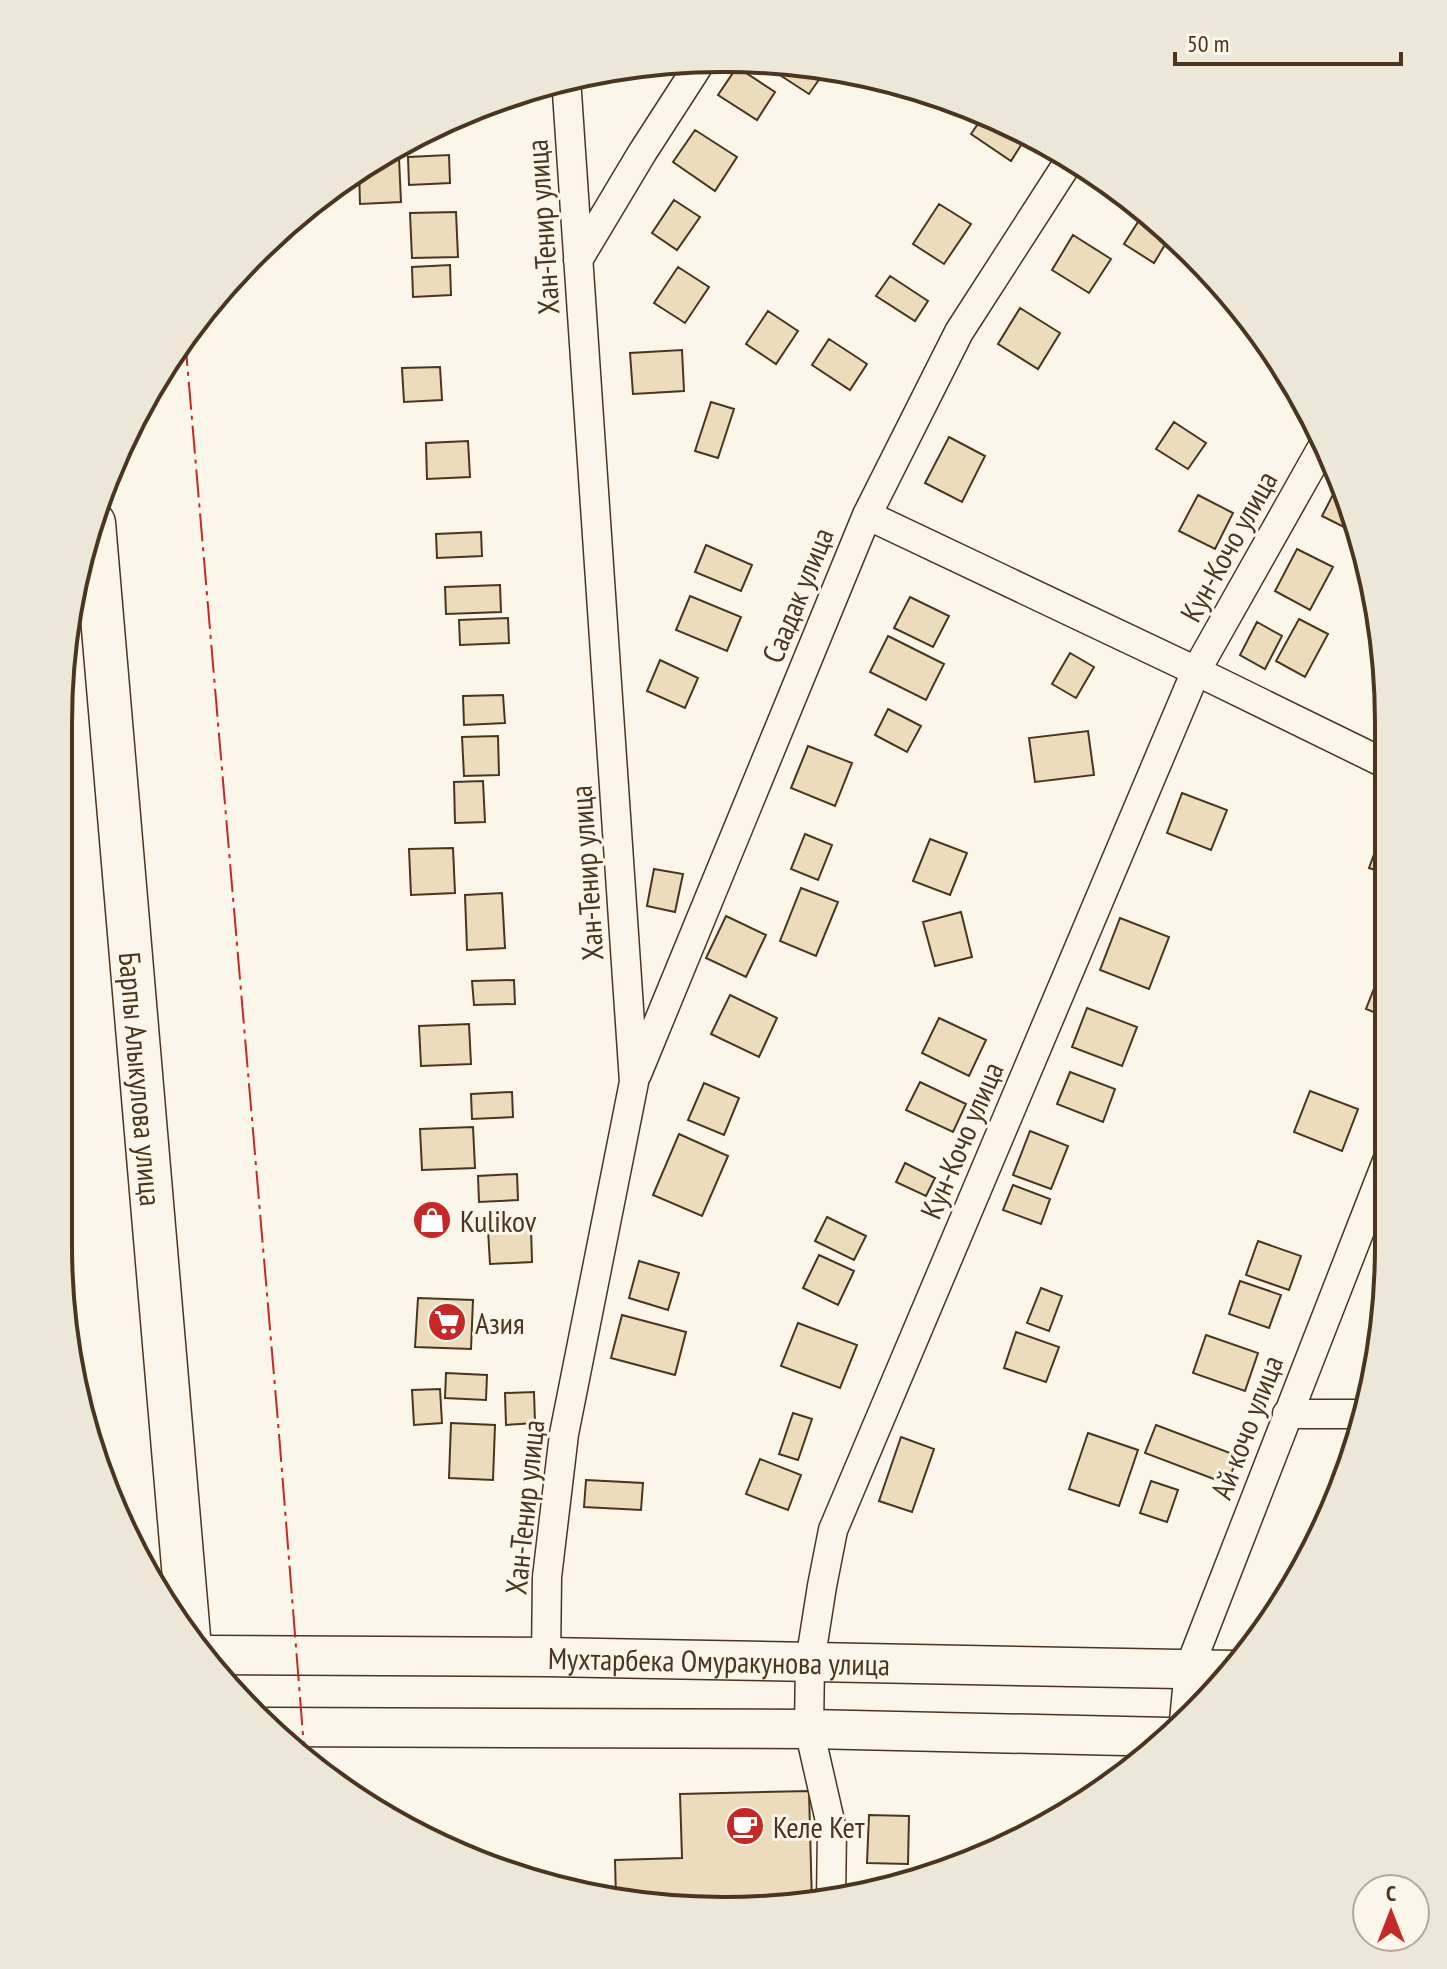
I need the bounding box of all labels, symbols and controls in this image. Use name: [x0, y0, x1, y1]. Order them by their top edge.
scale bar: [1175, 16, 1401, 66]
text: 50 m: [1187, 28, 1229, 59]
street label: Хан-Тенир улица: [516, 138, 568, 316]
street label: Кун-Кочо улица: [1171, 464, 1285, 628]
street label: Саадак улица: [752, 522, 842, 668]
street label: Хан-Тенир улица: [560, 784, 612, 962]
street label: Барпы Алыкулова улица: [111, 950, 172, 1208]
street label: Кун-Кочо улица: [911, 1056, 1011, 1224]
shop icon: Kulikov: [411, 1199, 453, 1241]
place label: Kulikov: [460, 1201, 537, 1240]
supermarket icon: Азия: [426, 1301, 468, 1343]
place label: Азия: [475, 1303, 525, 1342]
street label: Ай кочо улица: [1201, 1350, 1291, 1504]
street label: Хан-Тенир улица: [495, 1418, 553, 1596]
street label: Мухтарбека Омуракунова улица: [548, 1638, 890, 1683]
cafe icon: Келе Кет: [724, 1805, 766, 1847]
place label: Келе Кет: [773, 1807, 865, 1846]
north arrow: [1351, 1873, 1431, 1953]
text: С: [1386, 1879, 1396, 1907]

